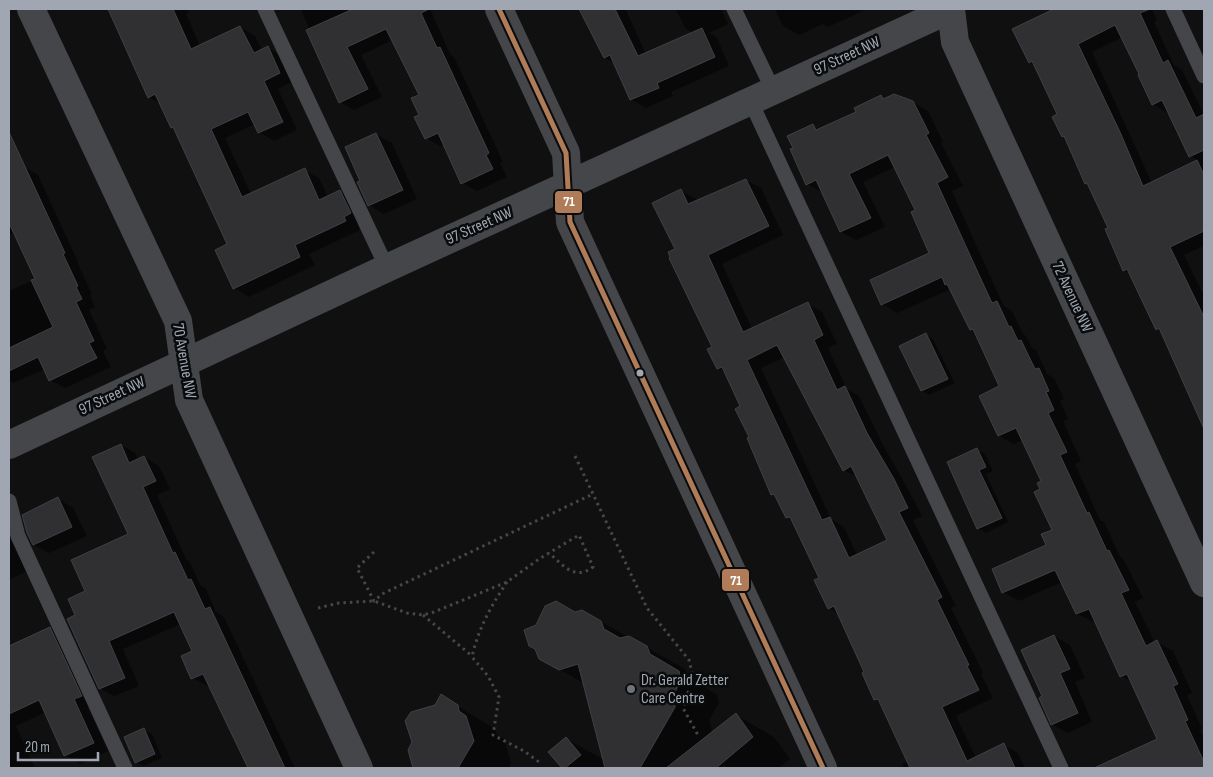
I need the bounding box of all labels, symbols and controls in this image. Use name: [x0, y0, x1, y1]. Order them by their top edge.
street label: 97 Street NW: [811, 32, 884, 80]
line badge: 71: [554, 190, 583, 214]
text: 71: [563, 193, 575, 210]
street label: 97 Street NW: [443, 203, 516, 249]
street label: 72 Avenue NW: [1047, 259, 1097, 336]
street label: 70 Avenue NW: [168, 322, 200, 401]
unlabelled marker: [635, 368, 645, 378]
street label: 97 Street NW: [76, 372, 149, 420]
line badge: 71: [721, 568, 750, 592]
text: 71: [730, 572, 742, 589]
place label: Dr. Gerald Zetter Care Centre: [641, 671, 729, 708]
marker: Dr. Gerald Zetter Care Centre: [625, 683, 637, 695]
scale bar: [18, 730, 98, 762]
text: 20 m: [25, 738, 50, 757]

